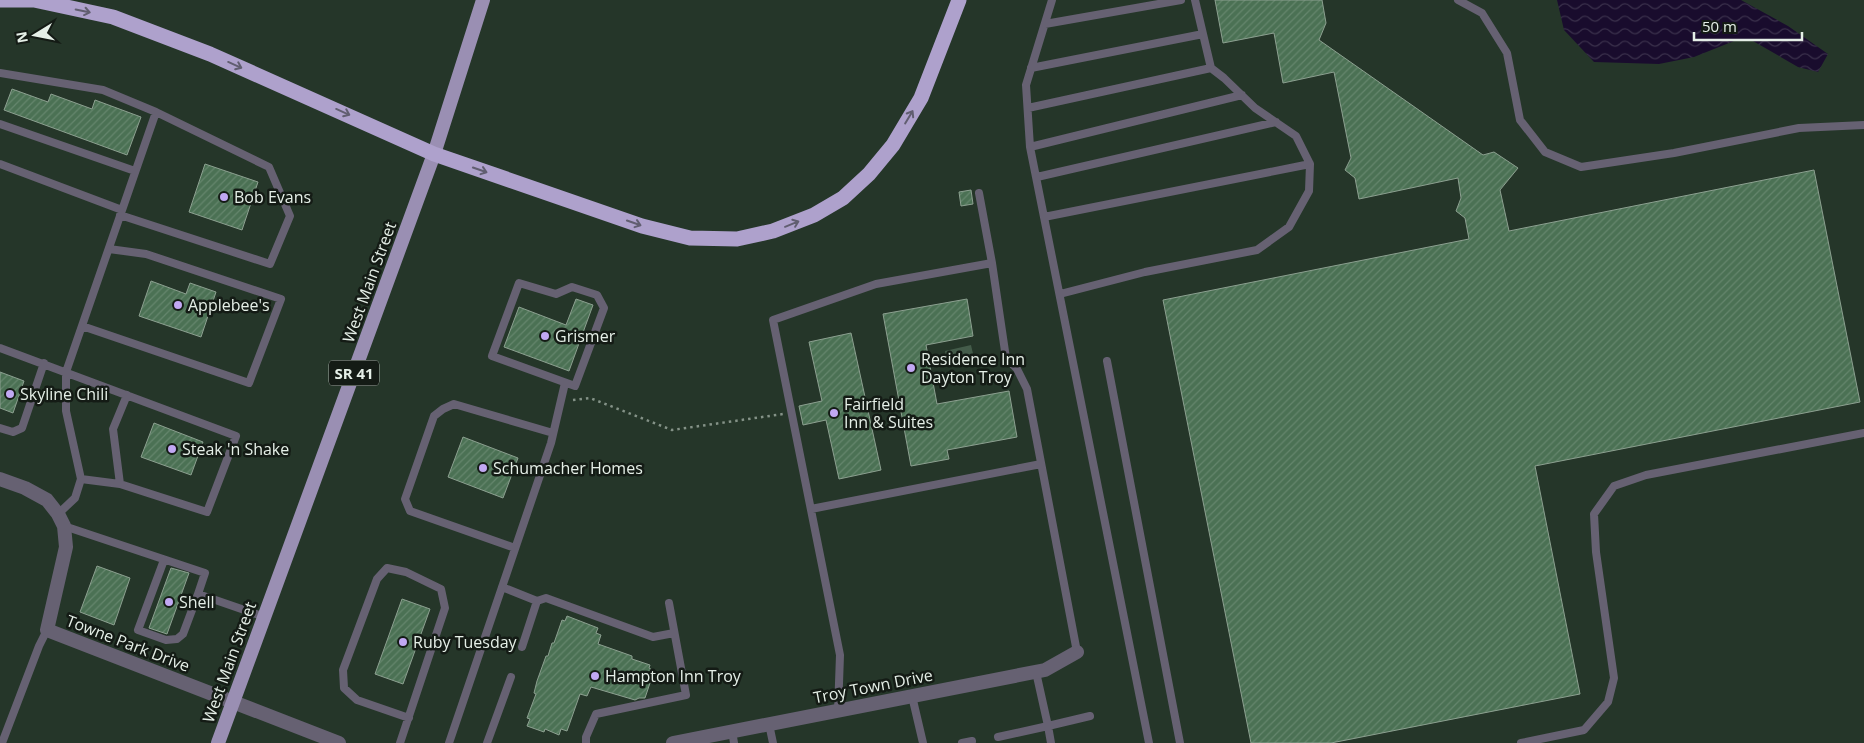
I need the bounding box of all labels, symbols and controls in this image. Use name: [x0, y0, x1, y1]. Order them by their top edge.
one-way arrow: [74, 6, 90, 16]
north arrow: [10, 10, 60, 60]
scale bar: [1694, 10, 1802, 42]
text: 50 m: [1702, 16, 1737, 36]
text: N: [11, 30, 32, 45]
one-way arrow: [227, 61, 242, 71]
one-way arrow: [335, 108, 350, 118]
one-way arrow: [905, 111, 915, 125]
one-way arrow: [472, 166, 487, 175]
place label: Bob Evans: [234, 186, 311, 208]
marker: Bob Evans: [218, 191, 230, 203]
street label: West Main Street: [337, 218, 401, 346]
one-way arrow: [625, 219, 641, 228]
one-way arrow: [784, 219, 799, 228]
place label: Applebee's: [188, 294, 270, 316]
marker: Applebee's: [172, 299, 184, 311]
place label: Grismer: [555, 325, 616, 347]
marker: Grismer: [539, 330, 551, 342]
place label: Residence Inn Dayton Troy: [921, 348, 1025, 388]
road number: SR 41: [329, 360, 379, 386]
marker: Residence Inn Dayton Troy: [905, 362, 917, 374]
place label: Skyline Chili: [20, 383, 108, 405]
marker: Skyline Chili: [4, 388, 16, 400]
place label: Fairfield Inn & Suites: [844, 393, 933, 433]
marker: Fairfield Inn & Suites: [828, 407, 840, 419]
place label: Steak 'n Shake: [182, 438, 289, 460]
marker: Steak 'n Shake: [166, 443, 178, 455]
place label: Schumacher Homes: [493, 457, 643, 479]
marker: Schumacher Homes: [477, 462, 489, 474]
place label: Shell: [179, 591, 215, 613]
marker: Shell: [163, 596, 175, 608]
street label: West Main Street: [197, 598, 261, 726]
street label: Towne Park Drive: [63, 609, 193, 677]
place label: Ruby Tuesday: [413, 631, 518, 653]
marker: Ruby Tuesday: [397, 636, 409, 648]
street label: Troy Town Drive: [811, 664, 935, 708]
place label: Hampton Inn Troy: [605, 665, 742, 687]
marker: Hampton Inn Troy: [589, 670, 601, 682]

